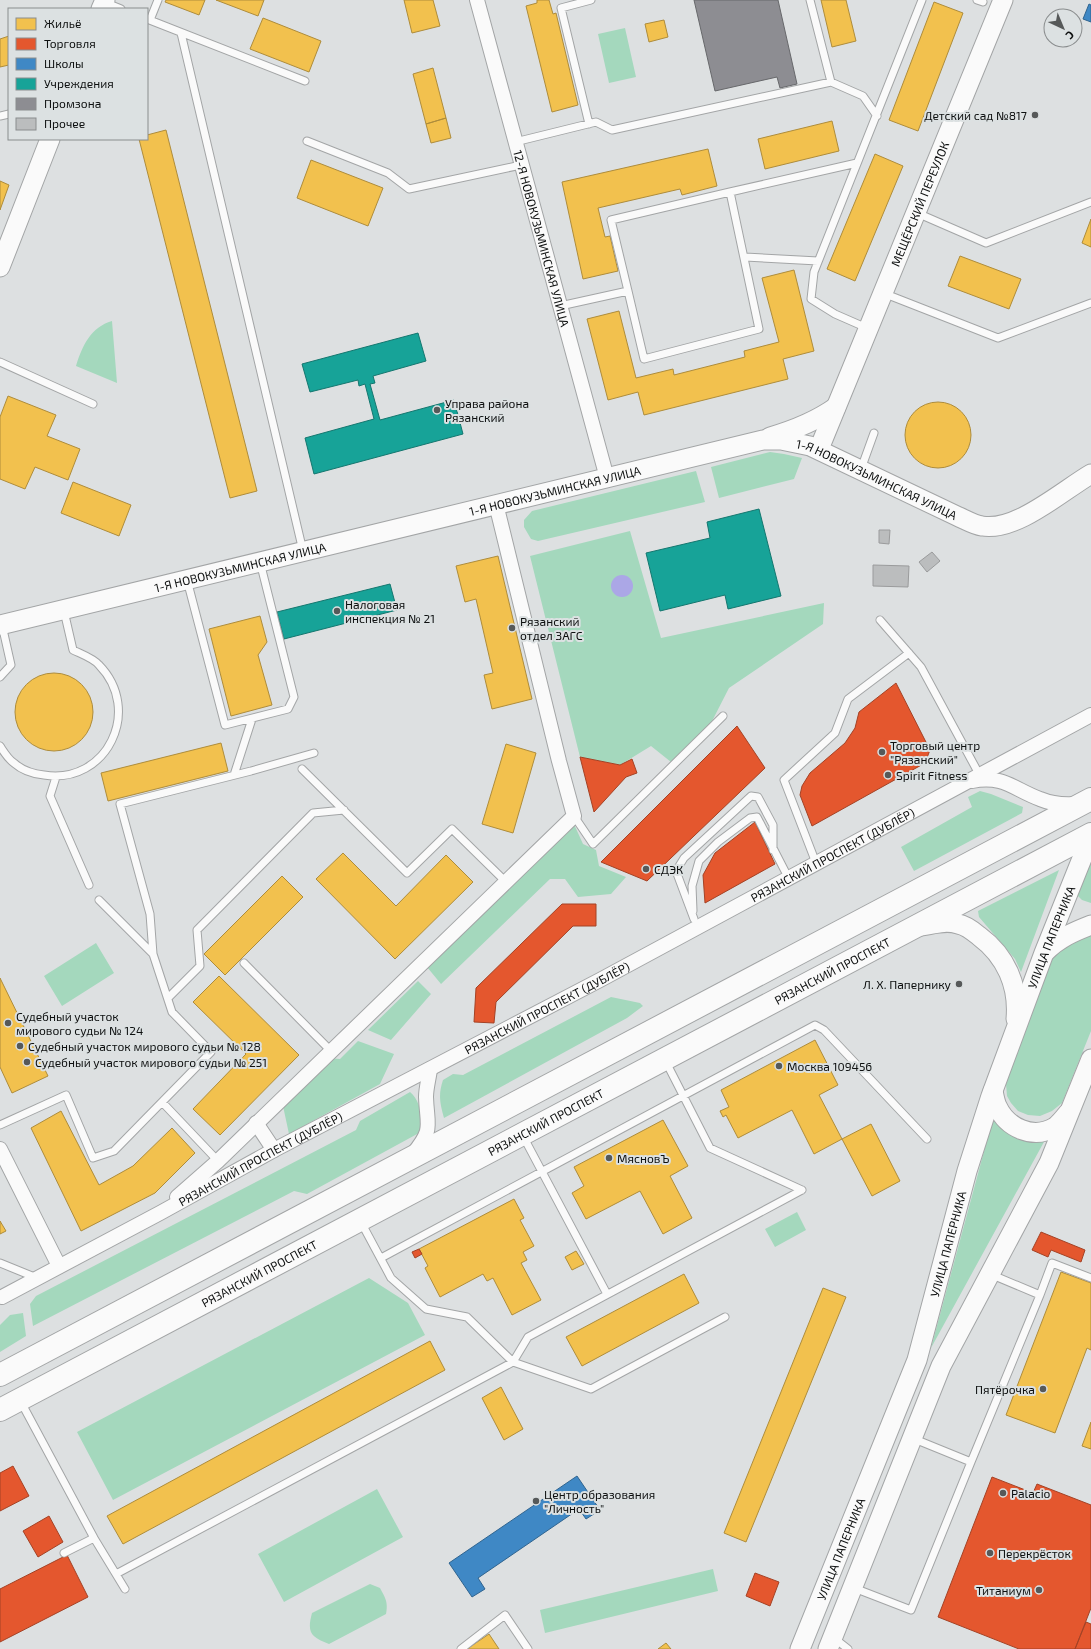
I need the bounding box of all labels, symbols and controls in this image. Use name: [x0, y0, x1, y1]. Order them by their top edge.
legend: [8, 8, 148, 140]
north arrow: [1043, 8, 1083, 48]
text: Жильё: [44, 16, 81, 30]
text: С: [1063, 29, 1077, 43]
text: Торговля: [44, 36, 96, 50]
text: Школы: [44, 56, 84, 70]
text: Учреждения: [44, 76, 114, 90]
text: Промзона: [44, 96, 101, 110]
place label: Детский сад №817: [924, 108, 1027, 122]
marker: Детский сад №817: [1030, 110, 1040, 120]
text: Прочее: [44, 116, 85, 130]
street label: МЕЩЁРСКИЙ ПЕРЕУЛОК: [888, 139, 951, 268]
street label: 12-Я НОВОКУЗЬМИНСКАЯ УЛИЦА: [511, 148, 573, 329]
place label: Управа района Рязанский: [445, 396, 529, 424]
marker: Управа района Рязанский: [432, 405, 442, 415]
street label: 1-Я НОВОКУЗЬМИНСКАЯ УЛИЦА: [795, 436, 960, 522]
street label: 1-Я НОВОКУЗЬМИНСКАЯ УЛИЦА: [468, 463, 643, 518]
street label: 1-Я НОВОКУЗЬМИНСКАЯ УЛИЦА: [153, 539, 328, 594]
place label: Налоговая инспекция № 21: [345, 597, 435, 625]
marker: Налоговая инспекция № 21: [332, 606, 342, 616]
place label: Рязанский отдел ЗАГС: [520, 614, 583, 642]
marker: Рязанский отдел ЗАГС: [507, 623, 517, 633]
place label: Торговый центр "Рязанский": [890, 738, 980, 766]
marker: Торговый центр "Рязанский": [877, 747, 887, 757]
place label: Spirit Fitness: [896, 768, 967, 782]
marker: Spirit Fitness: [883, 770, 893, 780]
street label: РЯЗАНСКИЙ ПРОСПЕКТ (ДУБЛЁР): [748, 805, 917, 904]
place label: СДЭК: [654, 862, 683, 876]
marker: СДЭК: [641, 864, 651, 874]
street label: УЛИЦА ПАПЕРНИКА: [1025, 883, 1078, 990]
street label: РЯЗАНСКИЙ ПРОСПЕКТ: [772, 934, 892, 1007]
street label: РЯЗАНСКИЙ ПРОСПЕКТ (ДУБЛЁР): [462, 959, 632, 1056]
place label: Л. Х. Папернику: [863, 977, 952, 992]
marker: Л. Х. Папернику: [954, 979, 964, 989]
place label: Судебный участок мирового судьи № 124: [16, 1009, 143, 1038]
marker: Судебный участок мирового судьи № 124: [3, 1018, 13, 1028]
place label: Судебный участок мирового судьи № 128: [28, 1039, 261, 1054]
marker: Судебный участок мирового судьи № 128: [15, 1041, 25, 1051]
place label: Судебный участок мирового судьи № 251: [35, 1055, 267, 1070]
marker: Судебный участок мирового судьи № 251: [22, 1057, 32, 1067]
place label: Москва 109456: [787, 1059, 872, 1073]
marker: Москва 109456: [774, 1061, 784, 1071]
street label: РЯЗАНСКИЙ ПРОСПЕКТ: [485, 1086, 606, 1158]
street label: РЯЗАНСКИЙ ПРОСПЕКТ (ДУБЛЁР): [176, 1109, 344, 1208]
place label: МясновЪ: [617, 1151, 669, 1165]
marker: МясновЪ: [604, 1153, 614, 1163]
street label: УЛИЦА ПАПЕРНИКА: [927, 1189, 969, 1298]
street label: РЯЗАНСКИЙ ПРОСПЕКТ: [199, 1237, 319, 1309]
place label: Пятёрочка: [975, 1382, 1035, 1396]
marker: Пятёрочка: [1038, 1384, 1048, 1394]
place label: Palacio: [1011, 1486, 1051, 1500]
place label: Центр образования "Личность": [544, 1487, 655, 1515]
marker: Palacio: [998, 1488, 1008, 1498]
street label: УЛИЦА ПАПЕРНИКА: [814, 1495, 868, 1602]
marker: Центр образования "Личность": [531, 1496, 541, 1506]
place label: Перекрёсток: [998, 1546, 1071, 1560]
marker: Перекрёсток: [985, 1548, 995, 1558]
place label: Титаниум: [976, 1583, 1031, 1598]
marker: Титаниум: [1034, 1585, 1044, 1595]

